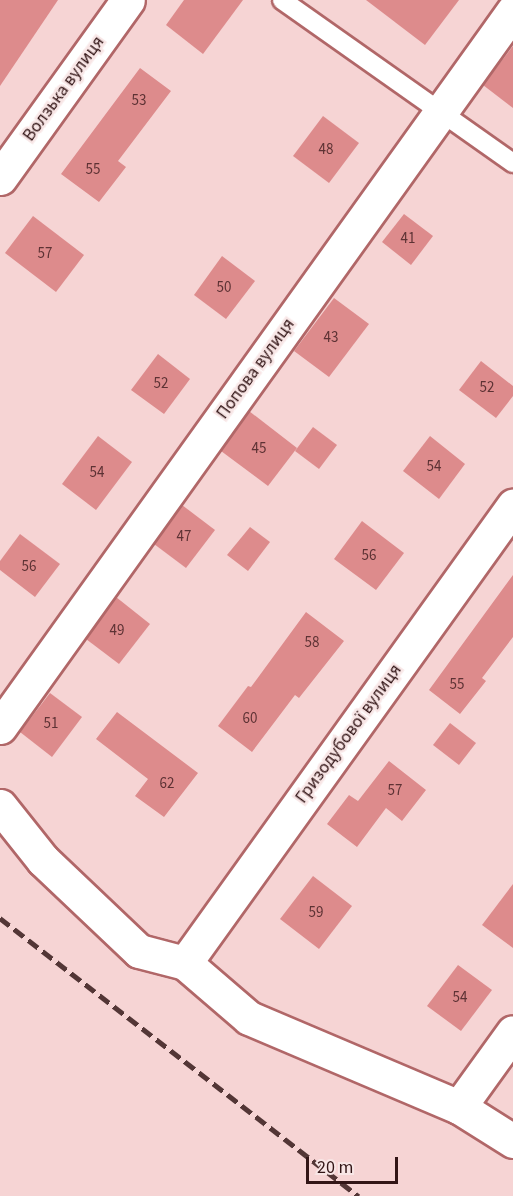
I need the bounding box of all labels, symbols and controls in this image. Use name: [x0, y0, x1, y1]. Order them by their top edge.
street label: Волзька вулиця: [19, 32, 109, 146]
house number: 53: [132, 92, 146, 110]
house number: 48: [319, 141, 333, 159]
house number: 55: [86, 161, 100, 179]
house number: 41: [401, 230, 415, 248]
house number: 57: [38, 245, 52, 263]
house number: 50: [217, 279, 231, 297]
street label: Попова вулиця: [212, 314, 300, 424]
house number: 43: [324, 329, 338, 347]
house number: 52: [154, 375, 168, 393]
house number: 52: [480, 379, 494, 397]
house number: 45: [252, 440, 266, 458]
house number: 54: [427, 458, 441, 476]
house number: 54: [90, 464, 104, 482]
house number: 47: [177, 528, 191, 546]
house number: 56: [362, 547, 376, 565]
house number: 56: [22, 558, 36, 576]
house number: 49: [110, 622, 124, 640]
house number: 58: [305, 634, 319, 652]
street label: Гризодубової вулиця: [291, 660, 407, 808]
house number: 55: [450, 676, 464, 694]
house number: 60: [243, 710, 257, 728]
house number: 51: [44, 715, 58, 733]
house number: 62: [160, 775, 174, 793]
house number: 57: [388, 782, 402, 800]
house number: 59: [309, 904, 323, 922]
house number: 54: [453, 989, 467, 1007]
scale bar: [309, 1145, 400, 1183]
text: 20 m: [317, 1155, 353, 1180]

